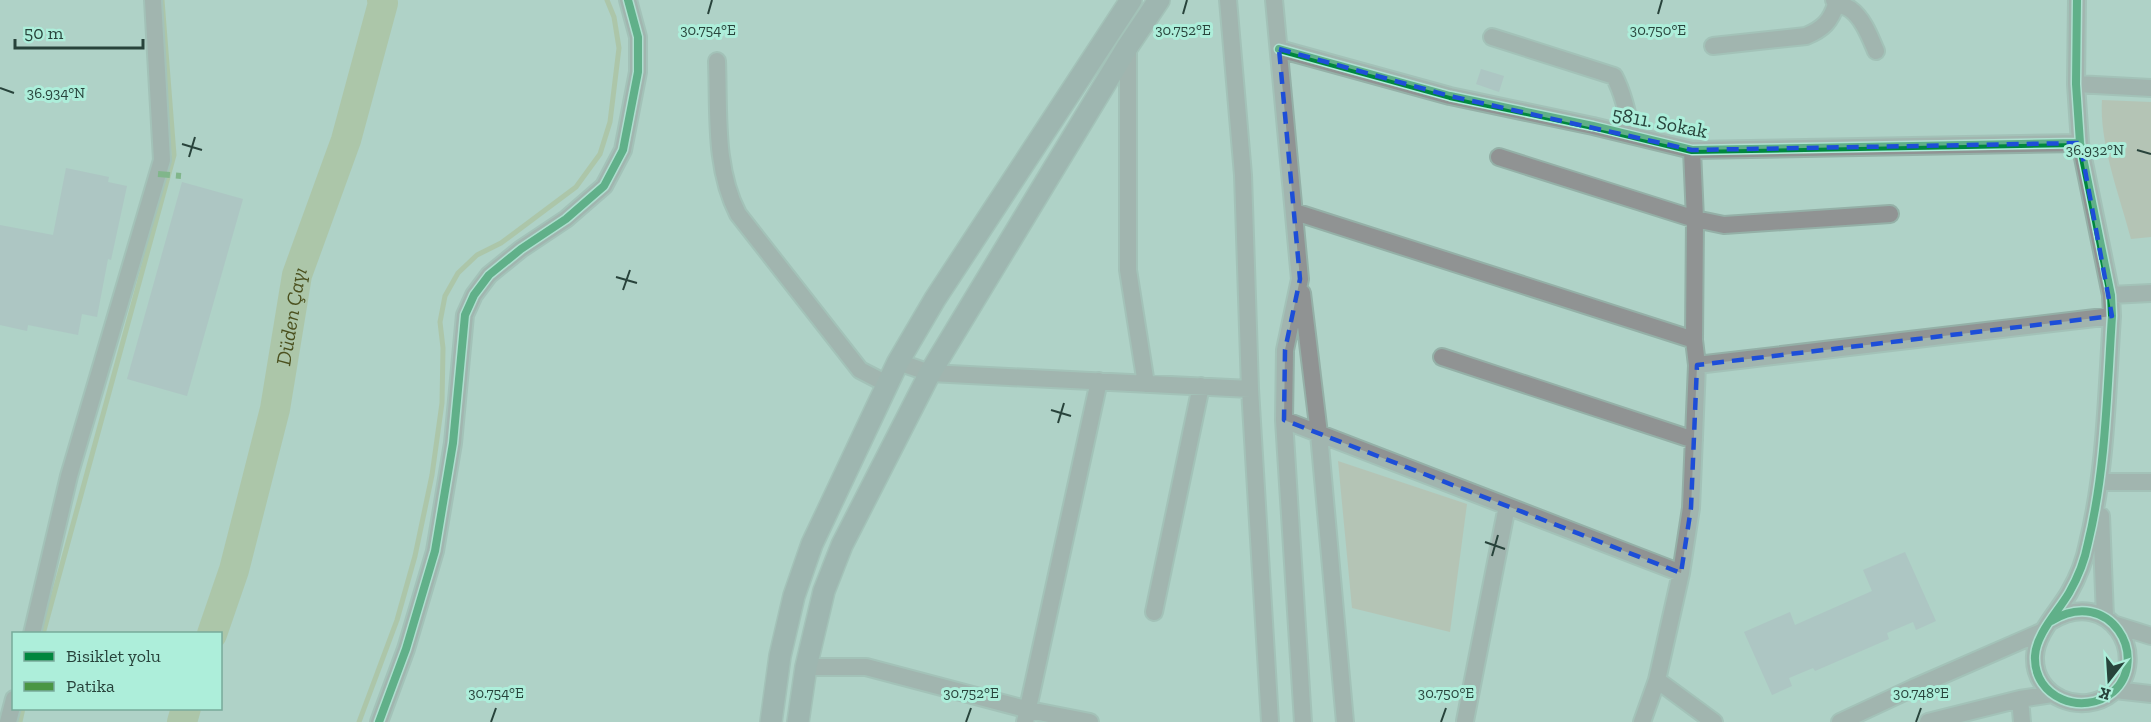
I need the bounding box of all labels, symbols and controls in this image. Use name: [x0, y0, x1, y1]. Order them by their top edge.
scale bar: [15, 12, 142, 50]
text: 30.754°E: [680, 21, 736, 39]
text: 30.752°E: [1155, 21, 1211, 39]
text: 30.750°E: [1630, 21, 1686, 39]
text: 50 m: [24, 22, 64, 44]
text: 36.934°N: [27, 84, 85, 102]
street label: 5811. Sokak: [1610, 101, 1710, 143]
text: 36.932°N: [2066, 141, 2124, 159]
water label: Düden Çayı: [270, 263, 312, 367]
legend: [12, 632, 222, 710]
text: Bisiklet yolu: [66, 645, 161, 667]
north arrow: [2079, 650, 2139, 710]
text: Patika: [66, 675, 115, 697]
text: K: [2097, 683, 2113, 705]
text: 30.754°E: [468, 684, 524, 702]
text: 30.752°E: [943, 684, 999, 702]
text: 30.750°E: [1418, 684, 1474, 702]
text: 30.748°E: [1893, 684, 1949, 702]

